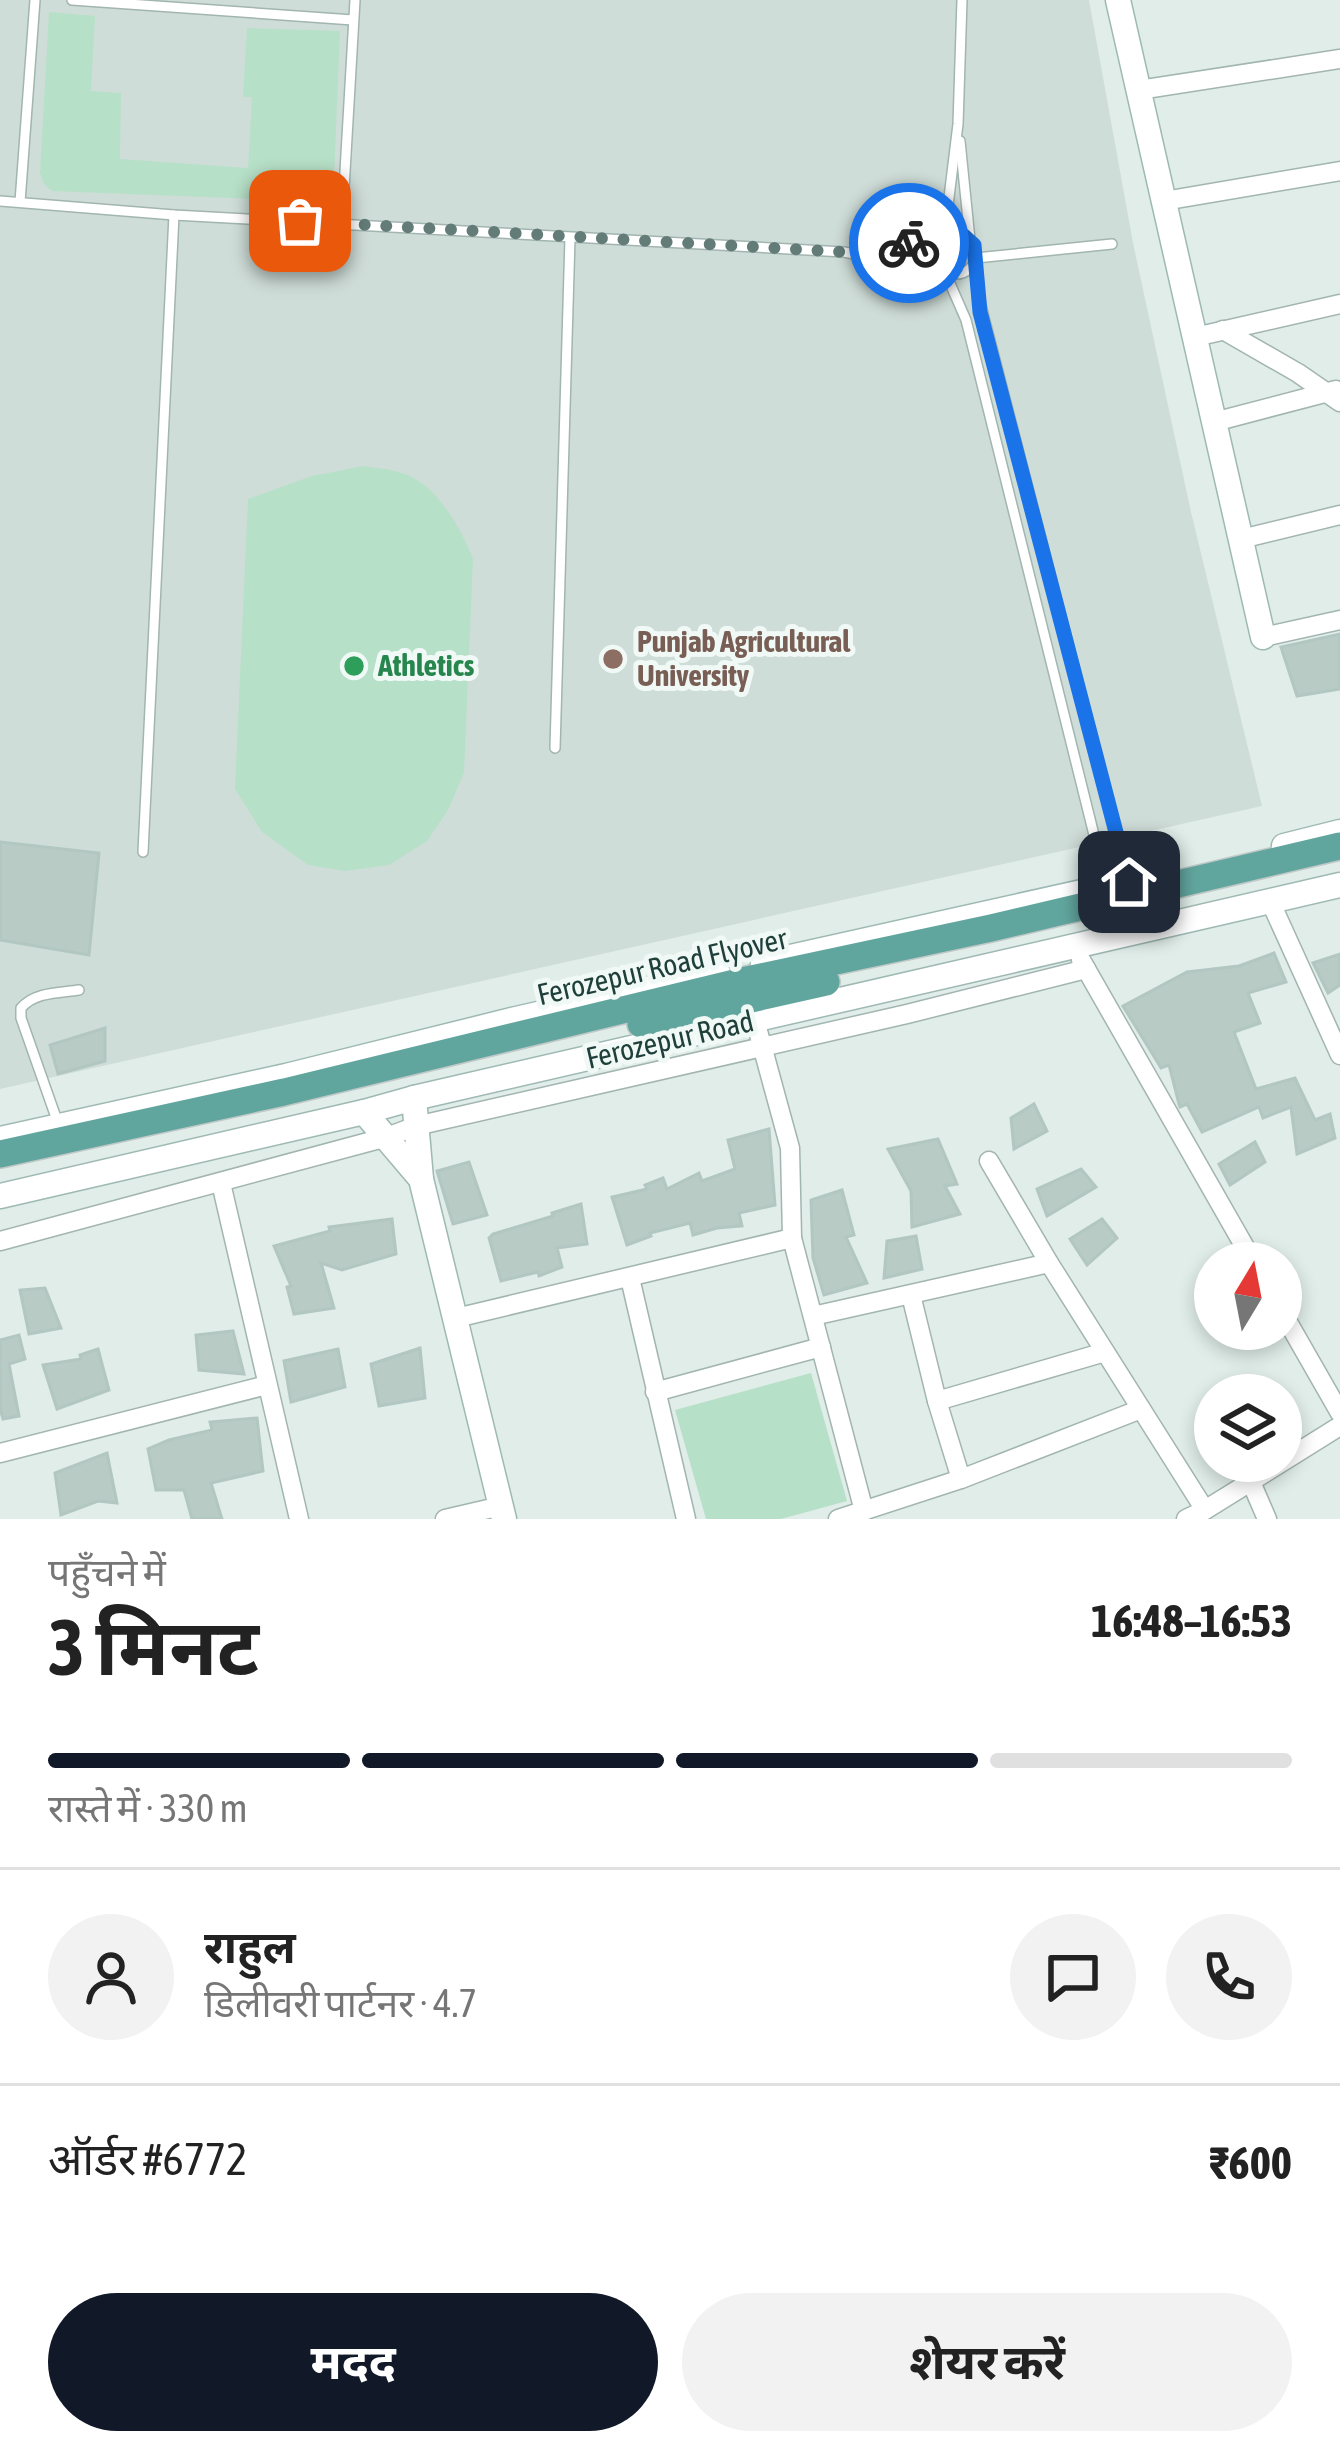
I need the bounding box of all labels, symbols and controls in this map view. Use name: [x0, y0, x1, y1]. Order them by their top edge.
pin: [249, 170, 351, 272]
courier: [849, 183, 969, 303]
icon: bag: [267, 188, 333, 254]
icon: bike: [876, 210, 942, 276]
place label: Punjab Agricultural University: [637, 624, 851, 692]
marker: Punjab Agricultural University: [600, 646, 626, 672]
place label: Athletics: [377, 648, 475, 682]
marker: Athletics: [341, 653, 367, 679]
pin: [1078, 831, 1180, 933]
icon: home: [1096, 849, 1162, 915]
street label: Ferozepur Road Flyover: [534, 921, 791, 1011]
street label: Ferozepur Road: [583, 1003, 757, 1075]
north arrow: [1194, 1242, 1302, 1350]
map controls: [1194, 1242, 1302, 1482]
button: layers: [1194, 1374, 1302, 1482]
text: पहुँचने में: [48, 1550, 166, 1594]
text: 16:48–16:53: [1091, 1595, 1292, 1647]
text: 3 मिनट: [48, 1602, 259, 1692]
text: रास्ते में · 330 m: [48, 1786, 248, 1830]
button: person: [48, 1914, 174, 2040]
button: chat: [1010, 1914, 1136, 2040]
button: phone: [1166, 1914, 1292, 2040]
text: राहुल: [204, 1921, 296, 1973]
text: डिलीवरी पार्टनर · 4.7: [204, 1981, 477, 2025]
text: ऑर्डर #6772: [48, 2133, 247, 2185]
text: ₹600: [1209, 2137, 1292, 2189]
button: मदद: [48, 2293, 658, 2431]
button: शेयर करें: [682, 2293, 1292, 2431]

